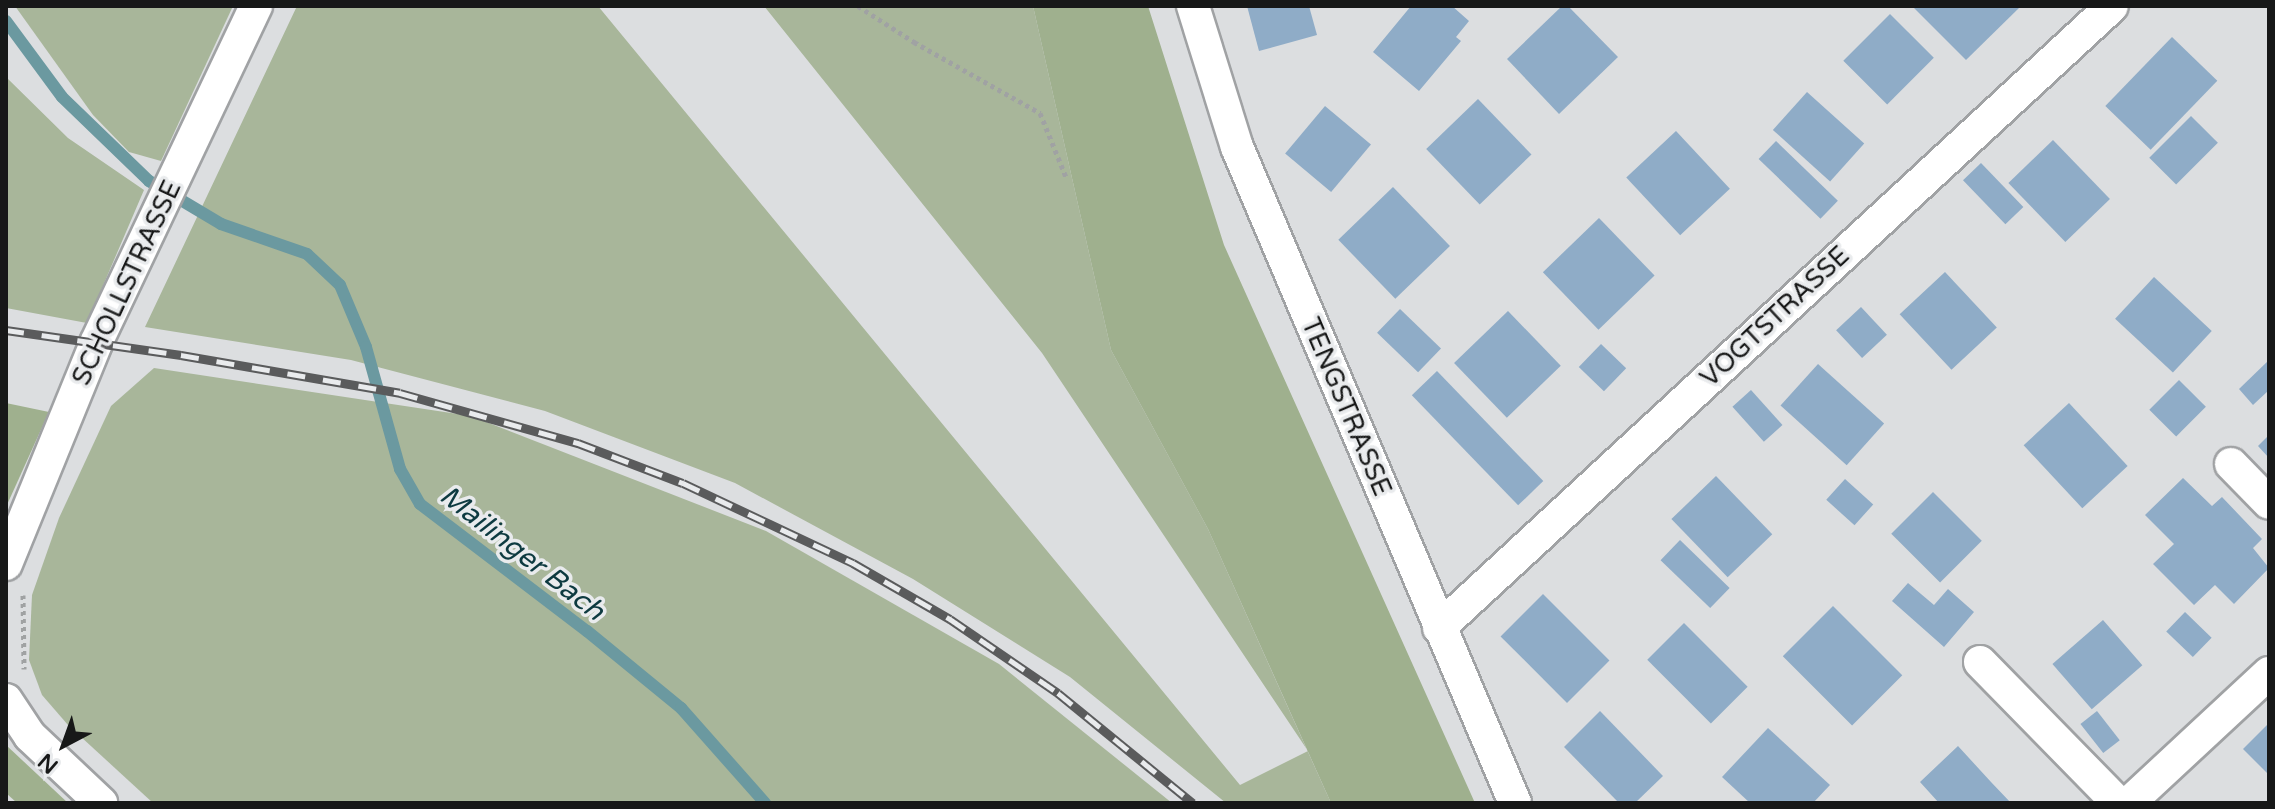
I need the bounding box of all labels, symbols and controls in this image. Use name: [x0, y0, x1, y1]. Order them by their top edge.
street label: SCHOLLSTRASSE: [66, 176, 188, 390]
street label: VOGTSTRASSE: [1694, 240, 1856, 394]
street label: TENGSTRASSE: [1294, 313, 1398, 501]
water label: Mailinger Bach: [433, 478, 611, 628]
north arrow: [24, 705, 104, 785]
text: N: [33, 748, 63, 779]

